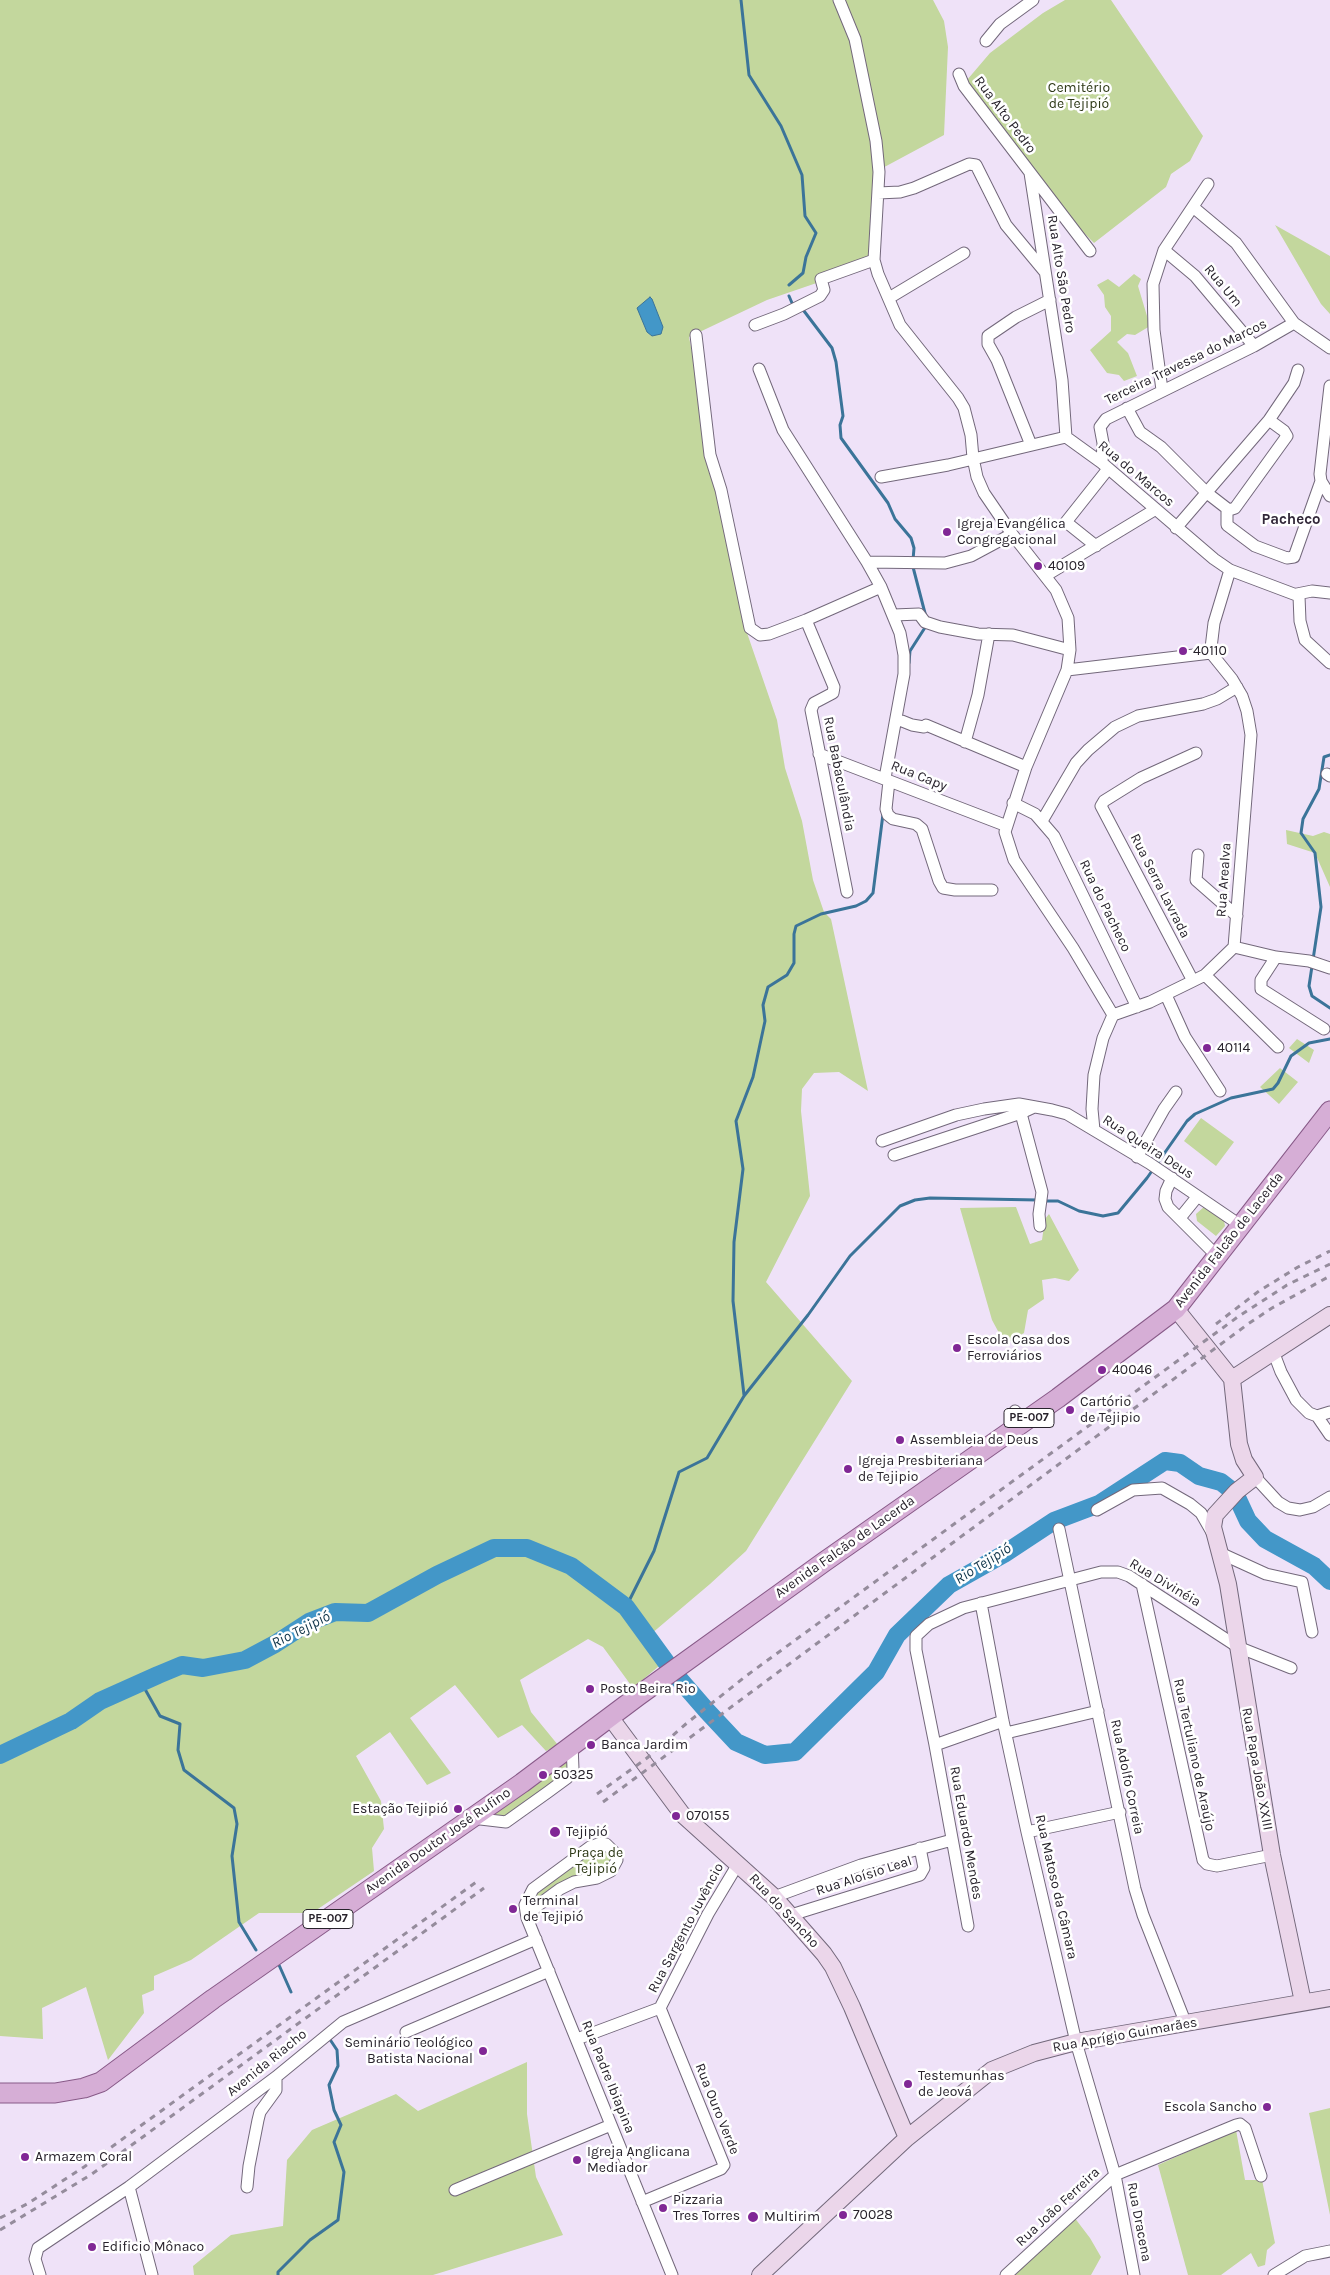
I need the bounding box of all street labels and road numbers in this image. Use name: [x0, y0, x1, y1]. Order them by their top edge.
street label: Rua Alto Pedro: [971, 73, 1039, 157]
street label: Rua Alto São Pedro: [1043, 214, 1079, 334]
street label: Rua Um: [1200, 261, 1246, 311]
street label: Terceira Travessa do Marcos: [1102, 315, 1270, 409]
street label: Rua do Marcos: [1095, 437, 1177, 511]
street label: Rua Babaculândia: [820, 715, 858, 833]
street label: Rua Capy: [888, 757, 950, 795]
street label: Rua Serra Lavrada: [1126, 831, 1194, 941]
street label: Rua Arealva: [1213, 842, 1235, 918]
street label: Rua do Pacheco: [1075, 857, 1135, 955]
street label: Rua Queira Deus: [1099, 1111, 1197, 1183]
street label: Avenida Falcão de Lacerda: [1171, 1169, 1287, 1311]
road number: PE-007: [1004, 1409, 1054, 1428]
street label: Avenida Falcão de Lacerda: [772, 1492, 918, 1602]
street label: Rua Divinéia: [1126, 1555, 1204, 1611]
street label: Rua Tertuliano de Araújo: [1170, 1677, 1218, 1833]
street label: Rua Papa João XXIII: [1238, 1706, 1276, 1832]
street label: Rua Adolfo Correia: [1107, 1718, 1147, 1836]
street label: Rua Eduardo Mendes: [946, 1765, 986, 1901]
street label: Avenida Doutor José Rufino: [362, 1784, 514, 1898]
street label: Rua Matoso da Câmara: [1031, 1813, 1081, 1961]
street label: Rua Aloísio Leal: [814, 1853, 914, 1899]
street label: Rua Sargento Juvêncio: [645, 1860, 727, 1996]
street label: Rua do Sancho: [745, 1870, 823, 1952]
road number: PE-007: [303, 1910, 353, 1928]
street label: Rua Aprígio Guimarães: [1051, 2014, 1199, 2056]
street label: Rua Padre Ibiapina: [578, 2018, 638, 2136]
street label: Avenida Riacho: [224, 2026, 310, 2100]
street label: Rua Ouro Verde: [691, 2061, 743, 2157]
street label: Rua João Ferreira: [1013, 2164, 1103, 2250]
street label: Rua Dracena: [1123, 2181, 1155, 2263]

